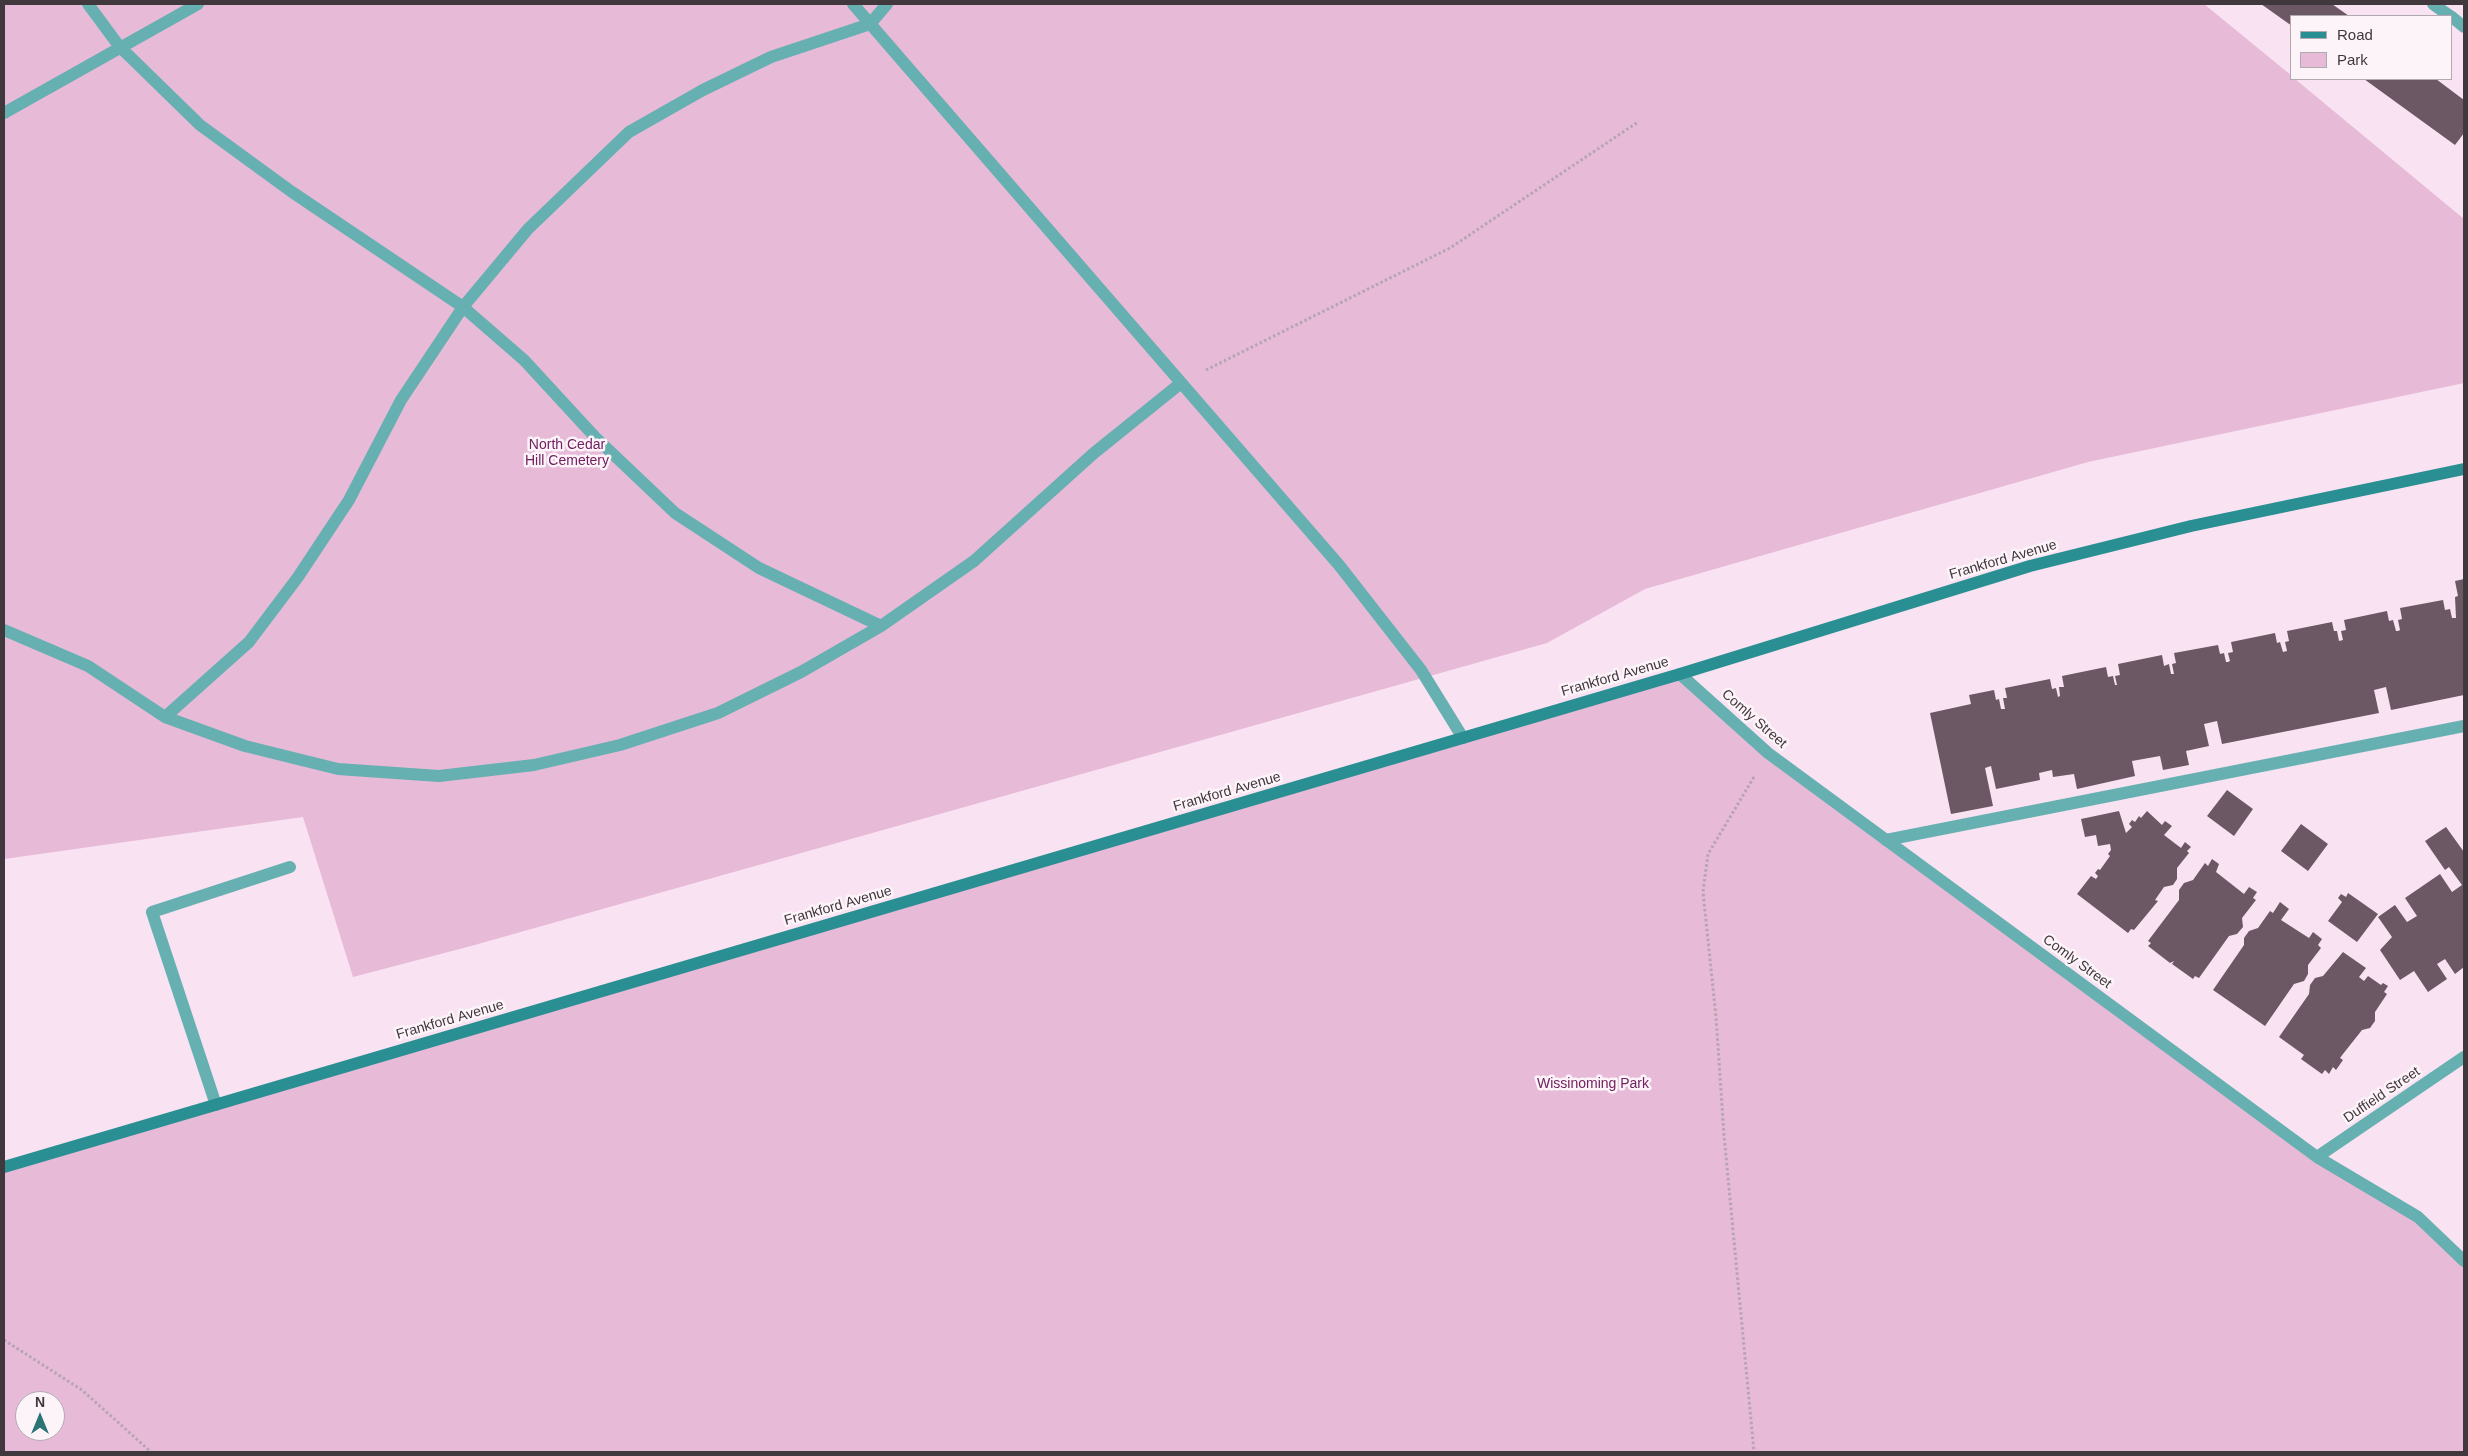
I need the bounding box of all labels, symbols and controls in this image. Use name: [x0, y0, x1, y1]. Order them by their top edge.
legend: [2290, 15, 2453, 80]
text: Road: [2337, 26, 2373, 43]
text: Park: [2337, 51, 2368, 68]
park label: North Cedar Hill Cemetery: [525, 437, 609, 470]
street label: Frankford Avenue: [1947, 537, 2059, 583]
street label: Frankford Avenue: [1559, 654, 1671, 700]
street label: Comly Street: [1718, 686, 1790, 752]
street label: Frankford Avenue: [1171, 769, 1283, 815]
street label: Frankford Avenue: [782, 883, 894, 929]
street label: Comly Street: [2039, 931, 2115, 993]
street label: Frankford Avenue: [394, 997, 506, 1043]
street label: Duffield Street: [2341, 1063, 2423, 1127]
park label: Wissinoming Park: [1537, 1076, 1649, 1092]
north arrow: [15, 1391, 65, 1441]
text: N: [35, 1394, 45, 1410]

